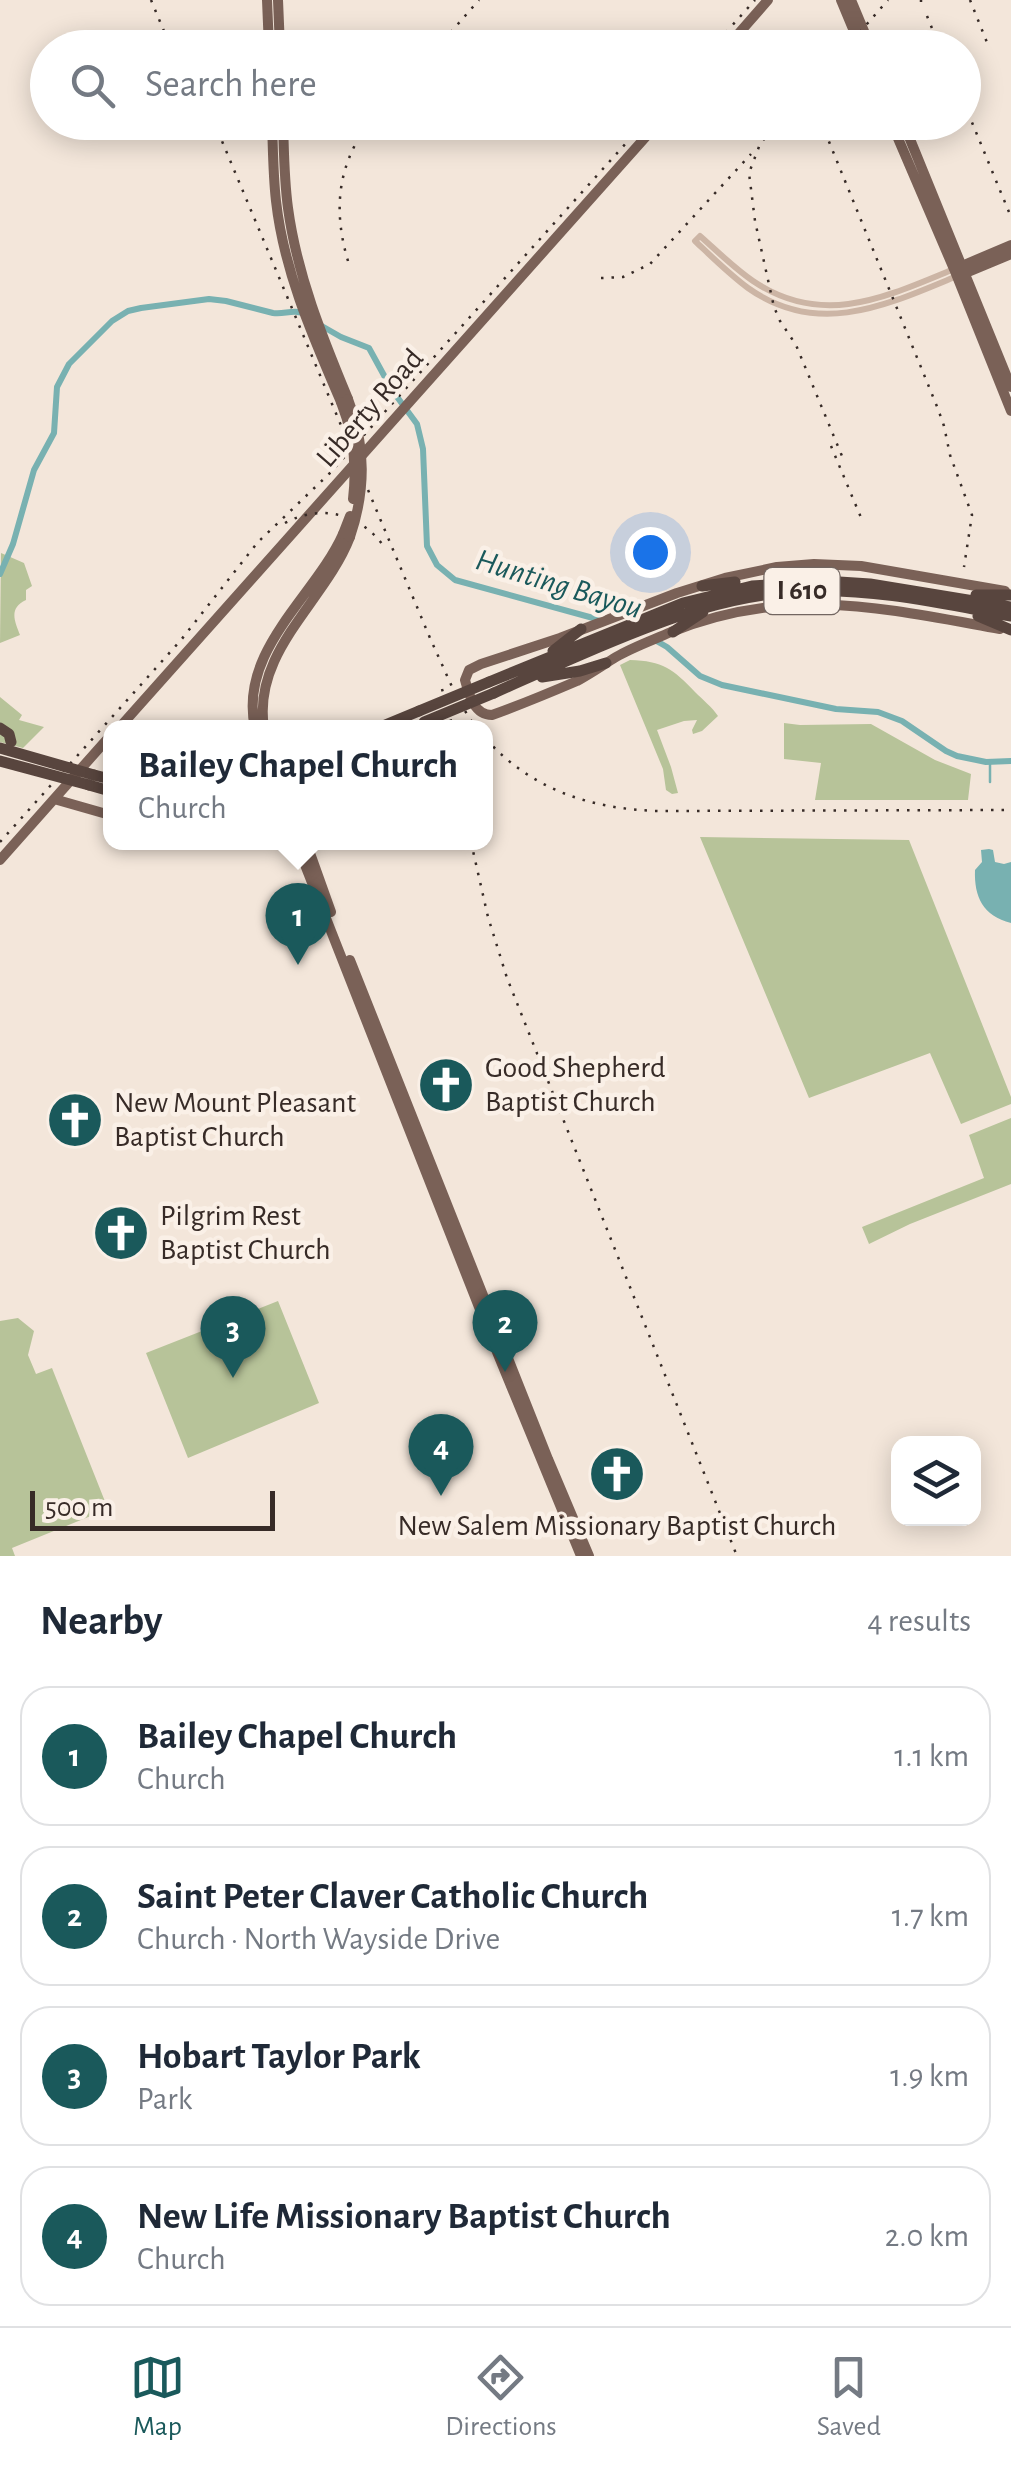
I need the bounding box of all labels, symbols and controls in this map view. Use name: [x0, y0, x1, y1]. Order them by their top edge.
search box: [30, 30, 981, 140]
icon: search: [65, 58, 120, 113]
text: Search here: [145, 66, 317, 104]
street label: Liberty Road: [311, 343, 429, 473]
your location: [625, 527, 676, 578]
water label: Hunting Bayou: [472, 543, 646, 625]
road number: I 610: [764, 568, 840, 614]
popup: [103, 720, 493, 850]
text: Bailey Chapel Church: [138, 747, 458, 785]
text: Church: [138, 792, 227, 824]
pin: 1: [266, 882, 330, 965]
place label: Good Shepherd Baptist Church: [485, 1053, 666, 1117]
church icon: Good Shepherd Baptist Church: [416, 1055, 476, 1115]
place label: New Mount Pleasant Baptist Church: [114, 1088, 357, 1152]
church icon: New Mount Pleasant Baptist Church: [45, 1090, 105, 1150]
place label: Pilgrim Rest Baptist Church: [160, 1201, 331, 1265]
church icon: Pilgrim Rest Baptist Church: [91, 1203, 151, 1263]
pin: 2: [472, 1290, 538, 1372]
pin: 3: [200, 1296, 266, 1378]
pin: 4: [408, 1414, 474, 1496]
map controls: [891, 1436, 981, 1526]
button: layers: [891, 1436, 981, 1526]
church icon: New Salem Missionary Baptist Church: [587, 1444, 647, 1504]
scale bar: [30, 1486, 275, 1530]
text: 500 m: [45, 1494, 113, 1522]
place label: New Salem Missionary Baptist Church: [398, 1511, 836, 1541]
text: Nearby: [40, 1600, 163, 1642]
text: 4 results: [867, 1605, 971, 1637]
text: Bailey Chapel Church: [137, 1718, 457, 1756]
text: 1: [69, 1740, 80, 1772]
text: 1.1 km: [894, 1740, 969, 1772]
text: Church: [137, 1763, 226, 1795]
text: Saint Peter Claver Catholic Church: [137, 1878, 648, 1916]
text: 2: [67, 1900, 82, 1932]
text: 1.7 km: [892, 1900, 969, 1932]
text: Church · North Wayside Drive: [137, 1923, 500, 1955]
text: Hobart Taylor Park: [137, 2038, 420, 2076]
text: 3: [68, 2060, 81, 2092]
text: 1.9 km: [890, 2060, 969, 2092]
text: Park: [137, 2083, 192, 2115]
text: New Life Missionary Baptist Church: [137, 2198, 671, 2236]
text: 4: [66, 2220, 83, 2252]
text: 2.0 km: [885, 2220, 969, 2252]
text: Church: [137, 2243, 226, 2275]
tab: Map: [130, 2350, 185, 2444]
tab: Directions: [445, 2350, 557, 2444]
tab: Saved: [817, 2350, 881, 2444]

